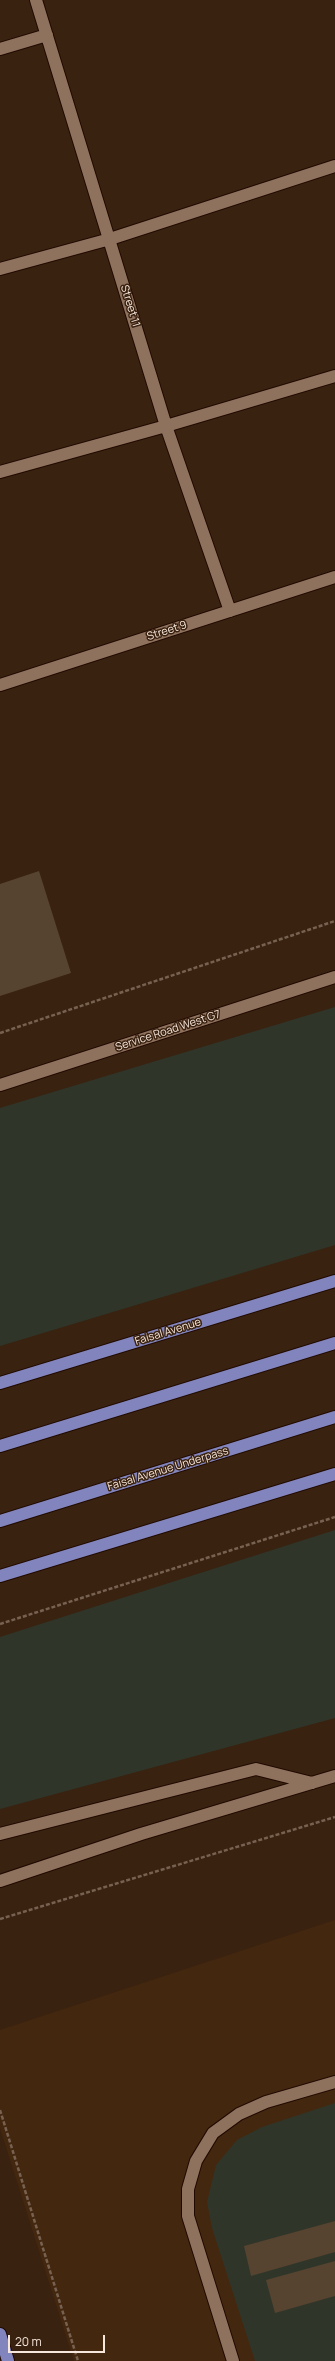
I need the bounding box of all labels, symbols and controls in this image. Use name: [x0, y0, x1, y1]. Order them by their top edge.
street label: Street 11: [117, 283, 143, 329]
street label: Street 9: [145, 618, 189, 644]
street label: Service Road West G7: [114, 1008, 222, 1054]
street label: Faisal Avenue: [133, 1316, 203, 1348]
street label: Faisal Avenue Underpass: [106, 1444, 230, 1494]
scale bar: [10, 2327, 107, 2353]
text: 20 m: [15, 2333, 42, 2350]

